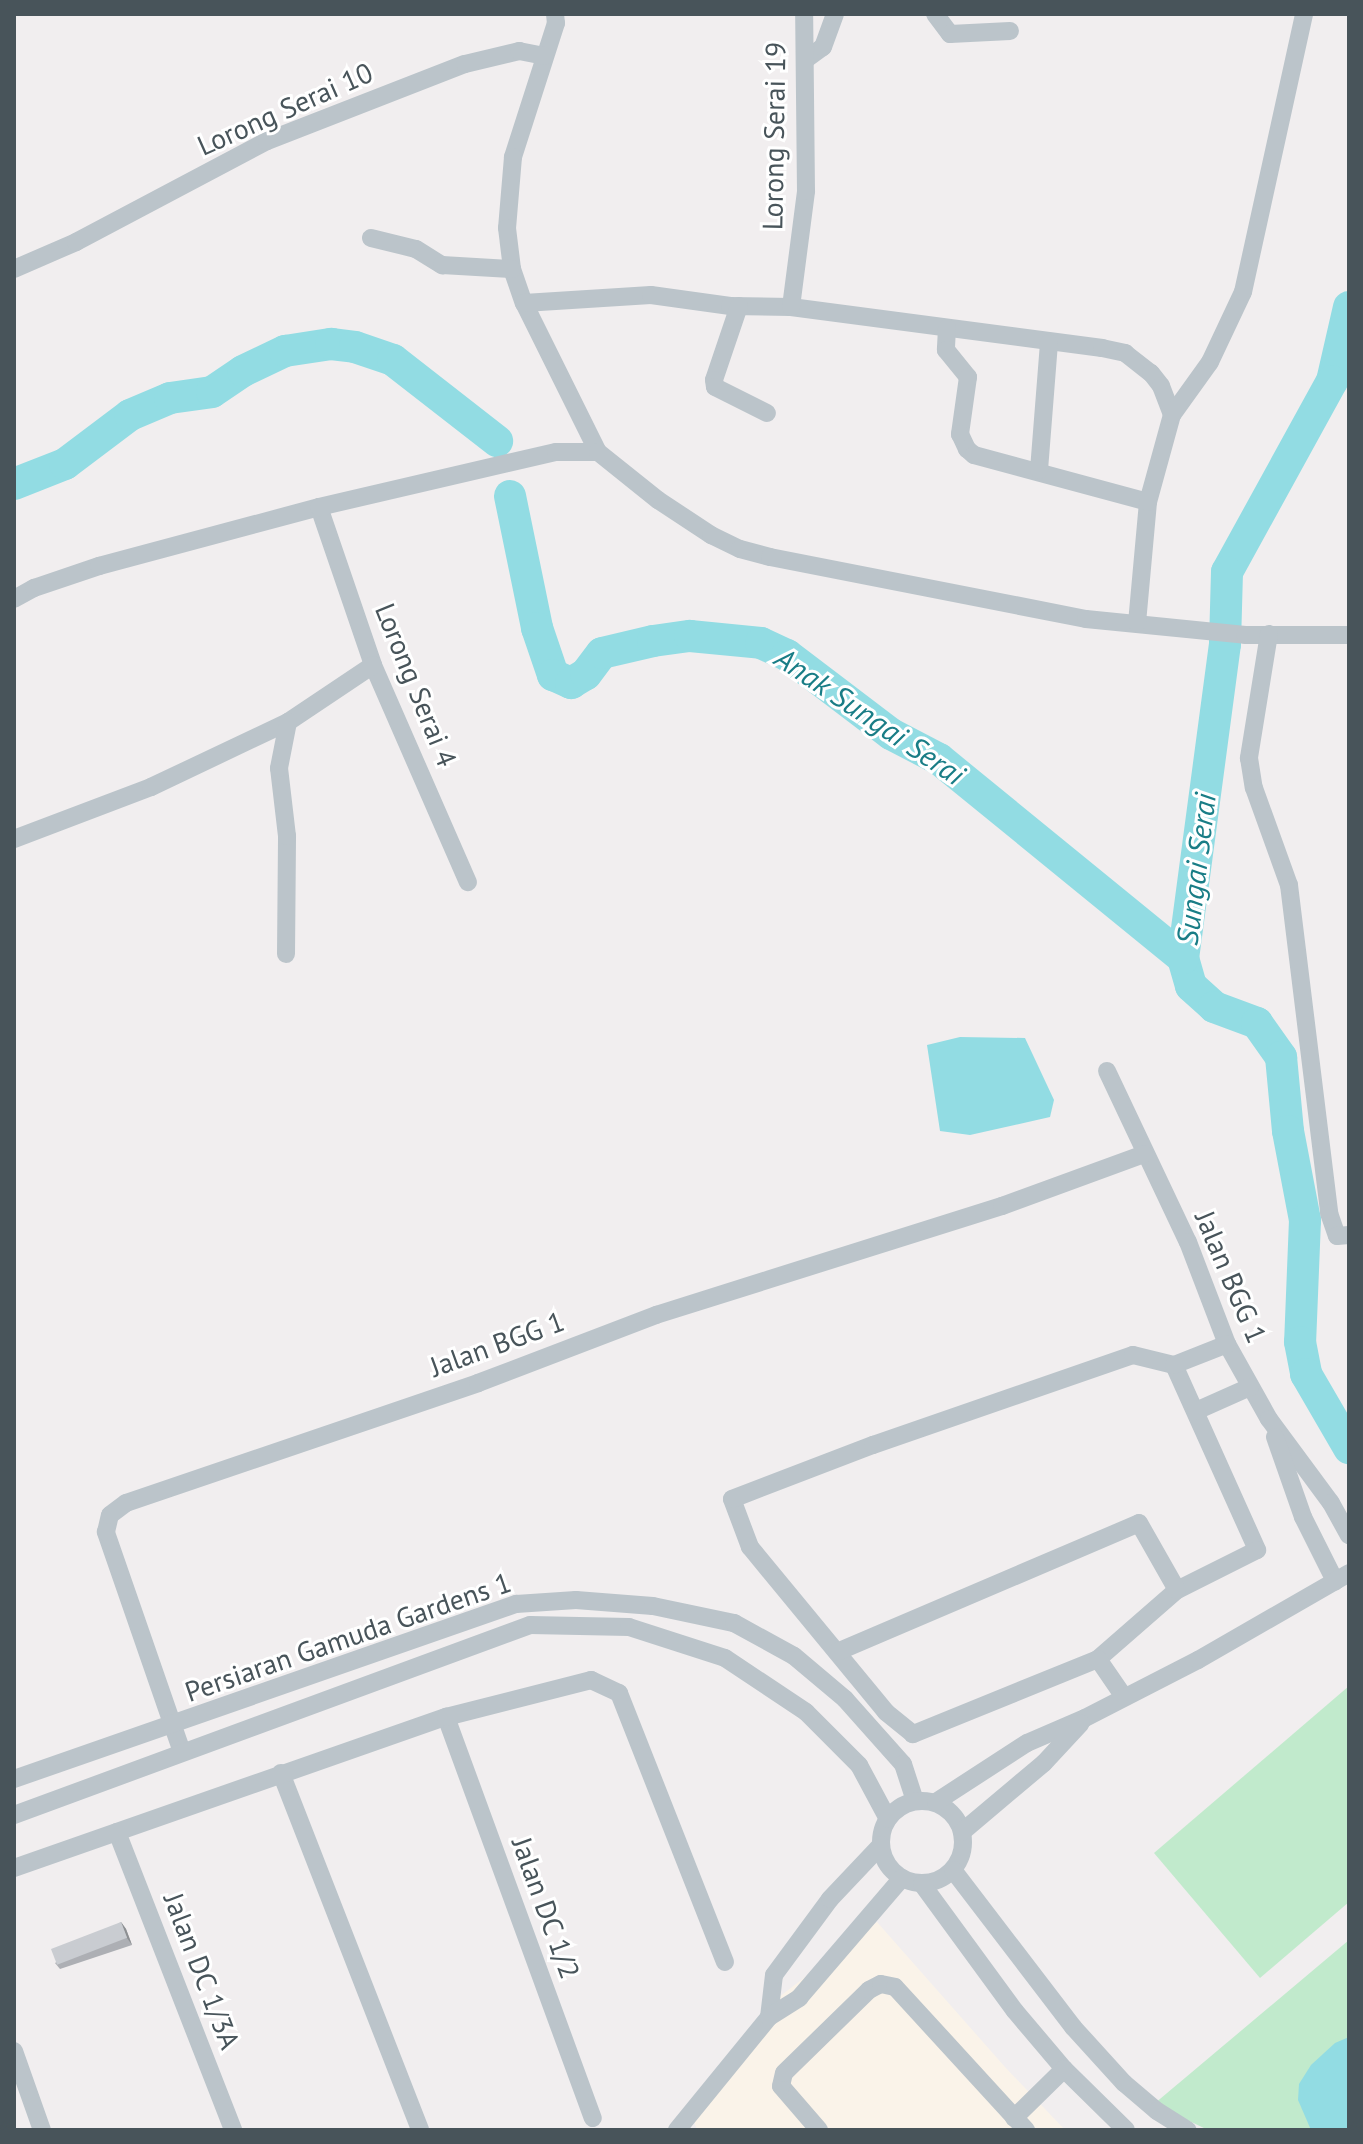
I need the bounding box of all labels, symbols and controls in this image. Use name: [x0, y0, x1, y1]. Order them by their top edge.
street label: Lorong Serai 19: [756, 42, 792, 230]
street label: Lorong Serai 10: [192, 55, 378, 163]
street label: Lorong Serai 4: [368, 599, 464, 771]
water label: Anak Sungai Serai: [768, 639, 972, 793]
water label: Sungai Serai: [1169, 791, 1223, 947]
street label: Jalan BGG 1: [1188, 1206, 1274, 1348]
street label: Jalan BGG 1: [425, 1304, 569, 1384]
street label: Persiaran Gamuda Gardens 1: [181, 1565, 515, 1709]
street label: Jalan DC 1/2: [505, 1832, 587, 1984]
street label: Jalan DC 1/3A: [157, 1888, 247, 2054]

